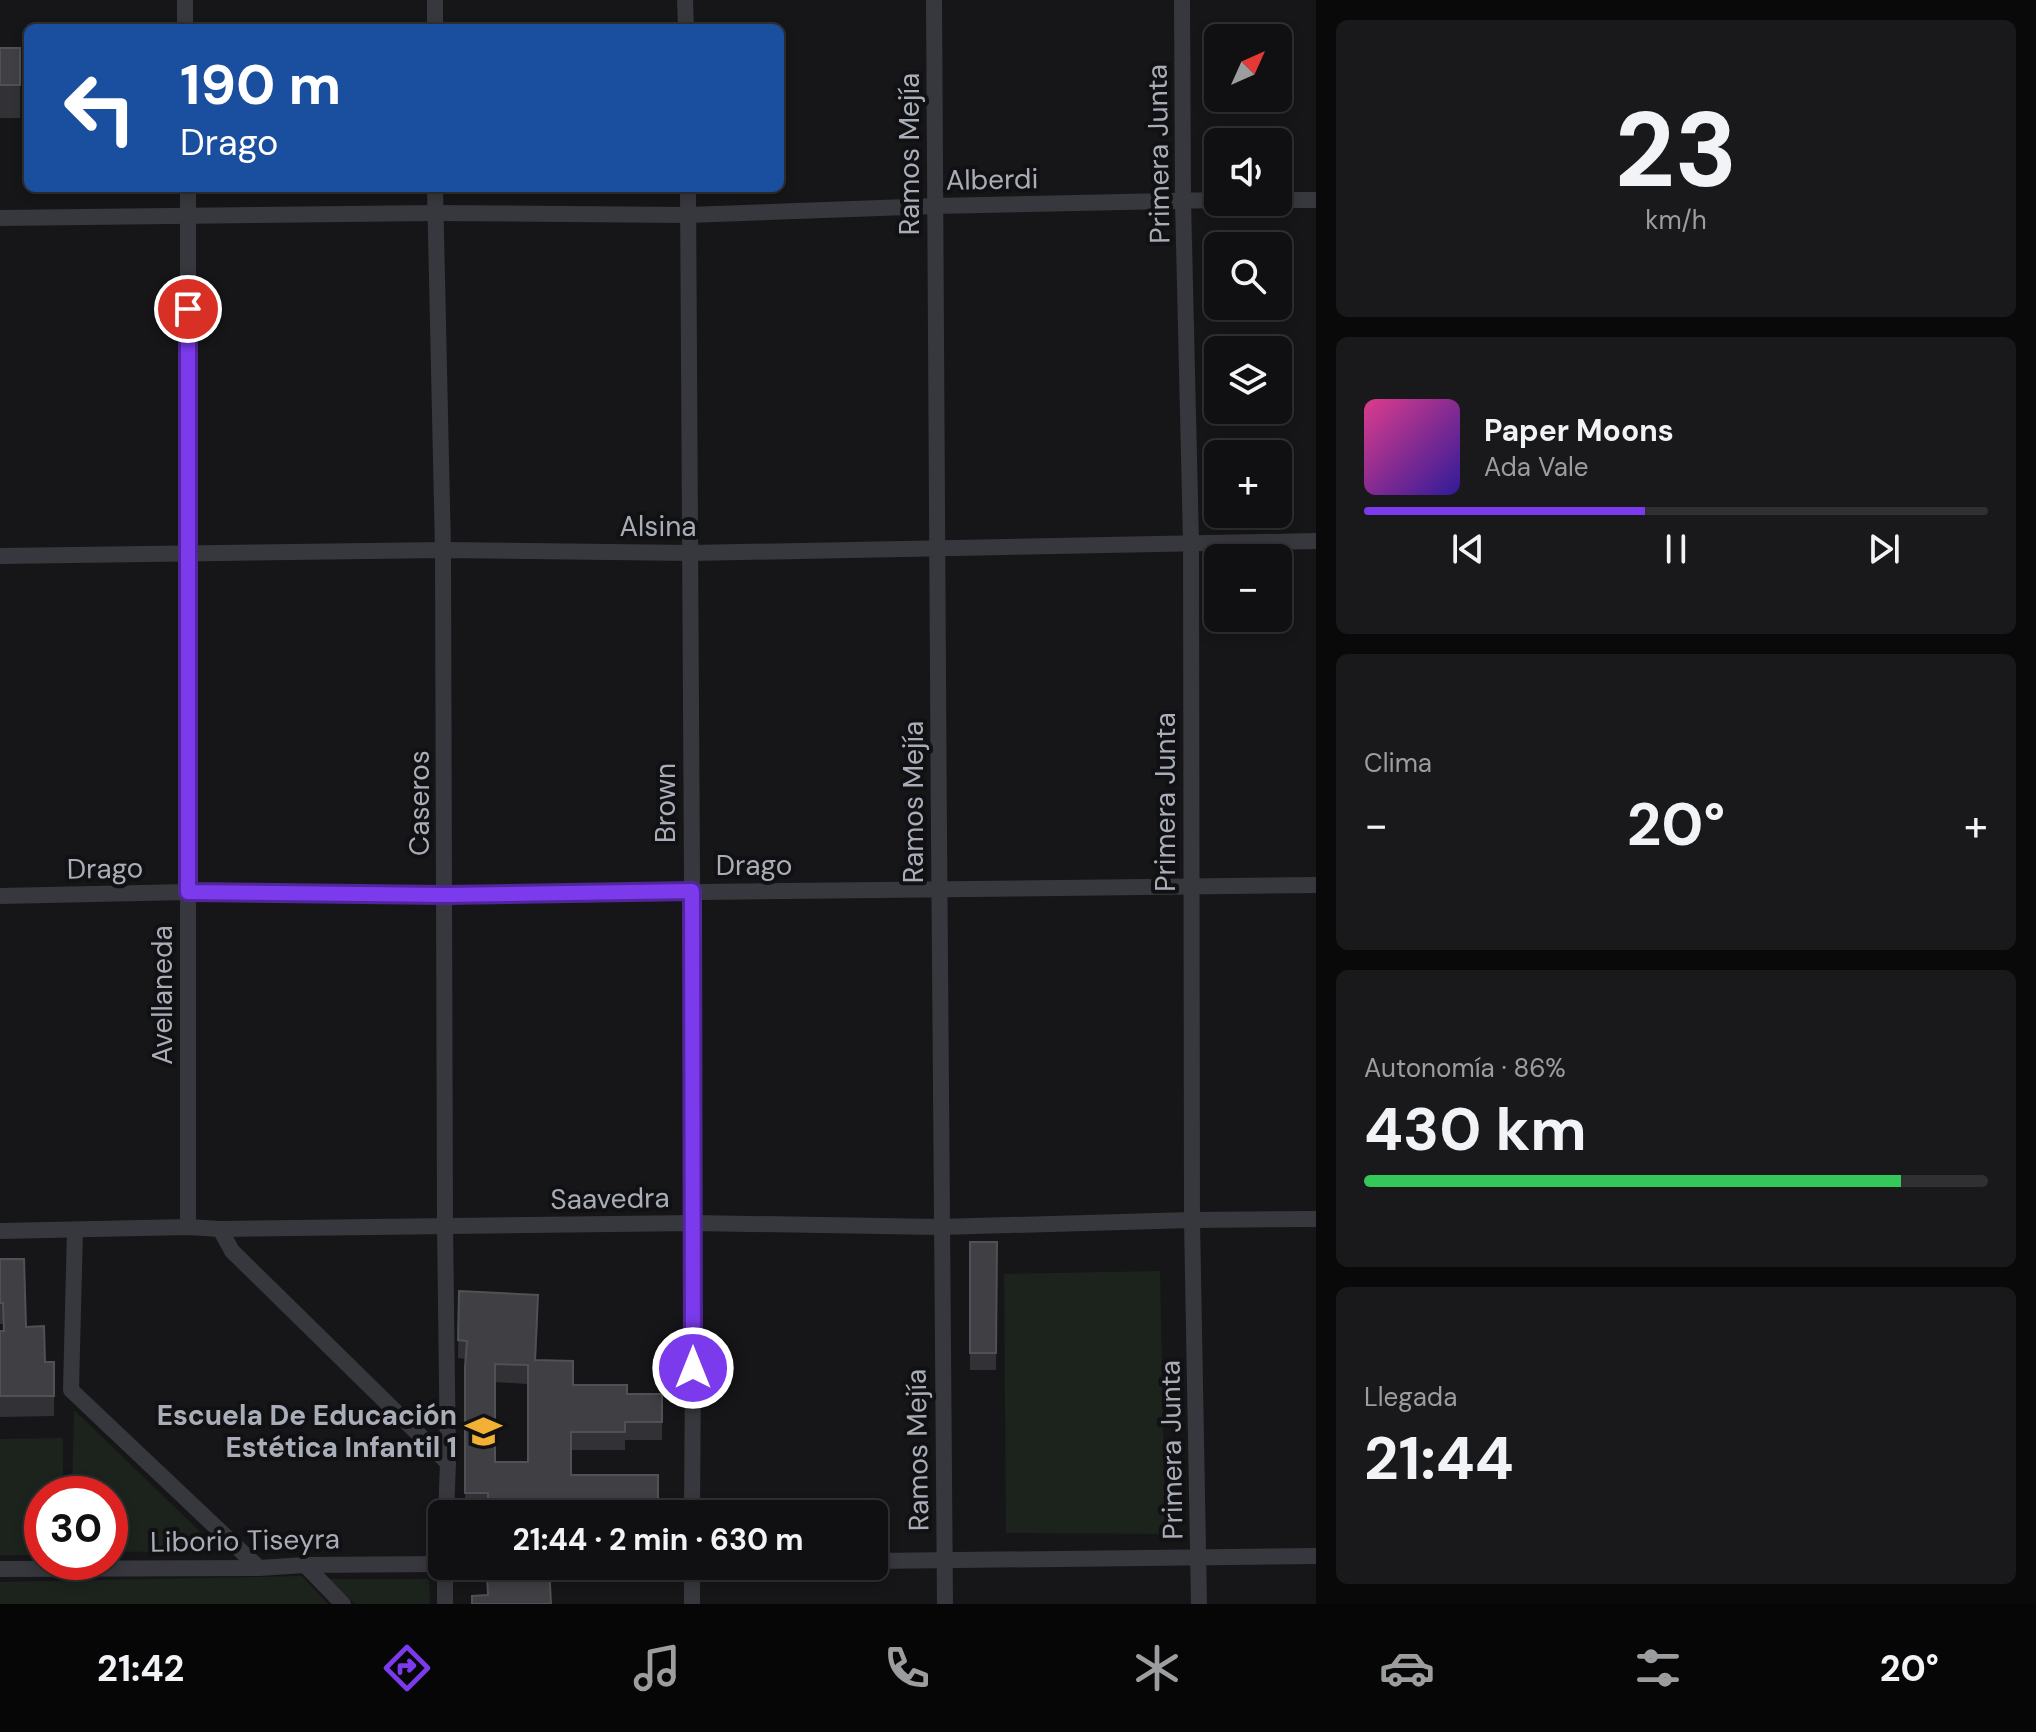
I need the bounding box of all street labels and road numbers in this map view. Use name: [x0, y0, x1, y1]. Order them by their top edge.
street label: Primera Junta: [1138, 64, 1179, 244]
street label: Ramos Mejía: [891, 73, 928, 235]
street label: Alberdi: [946, 160, 1039, 199]
street label: Alsina: [620, 508, 696, 545]
street label: Primera Junta: [1147, 712, 1184, 892]
street label: Ramos Mejía: [895, 721, 932, 883]
street label: Caseros: [401, 750, 438, 856]
street label: Brown: [647, 763, 684, 843]
street label: Drago: [716, 847, 792, 884]
street label: Drago: [66, 849, 144, 888]
street label: Avellaneda: [144, 925, 181, 1065]
street label: Saavedra: [550, 1179, 670, 1218]
street label: Primera Junta: [1151, 1360, 1192, 1540]
street label: Ramos Mejía: [898, 1369, 937, 1531]
street label: Liborio Tiseyra: [150, 1520, 340, 1561]

